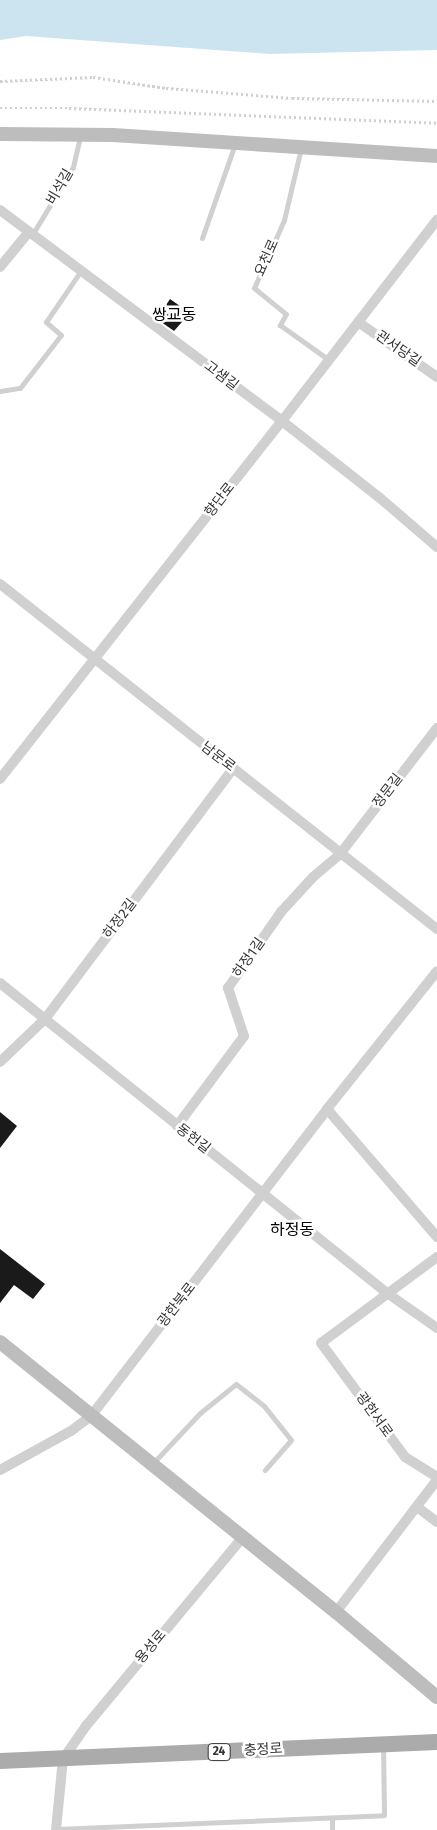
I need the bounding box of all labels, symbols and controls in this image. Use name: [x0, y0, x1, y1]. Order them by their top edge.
street label: 비석길: [43, 166, 77, 208]
street label: 요천로: [251, 237, 283, 279]
district label: 쌍교동: [152, 305, 196, 325]
street label: 관서당길: [372, 327, 424, 371]
street label: 고샘길: [201, 358, 241, 394]
street label: 향단로: [201, 480, 239, 520]
street label: 남문로: [198, 738, 238, 776]
street label: 정문길: [369, 771, 407, 811]
street label: 하정2길: [100, 896, 140, 942]
street label: 하정1길: [229, 935, 269, 981]
street label: 동헌길: [173, 1120, 213, 1158]
district label: 하정동: [270, 1220, 314, 1240]
street label: 광한북로: [155, 1280, 199, 1330]
street label: 광한서로: [352, 1389, 396, 1441]
street label: 용성로: [132, 1627, 170, 1667]
street label: 충정로: [243, 1741, 283, 1759]
road number: 24: [206, 1742, 232, 1761]

